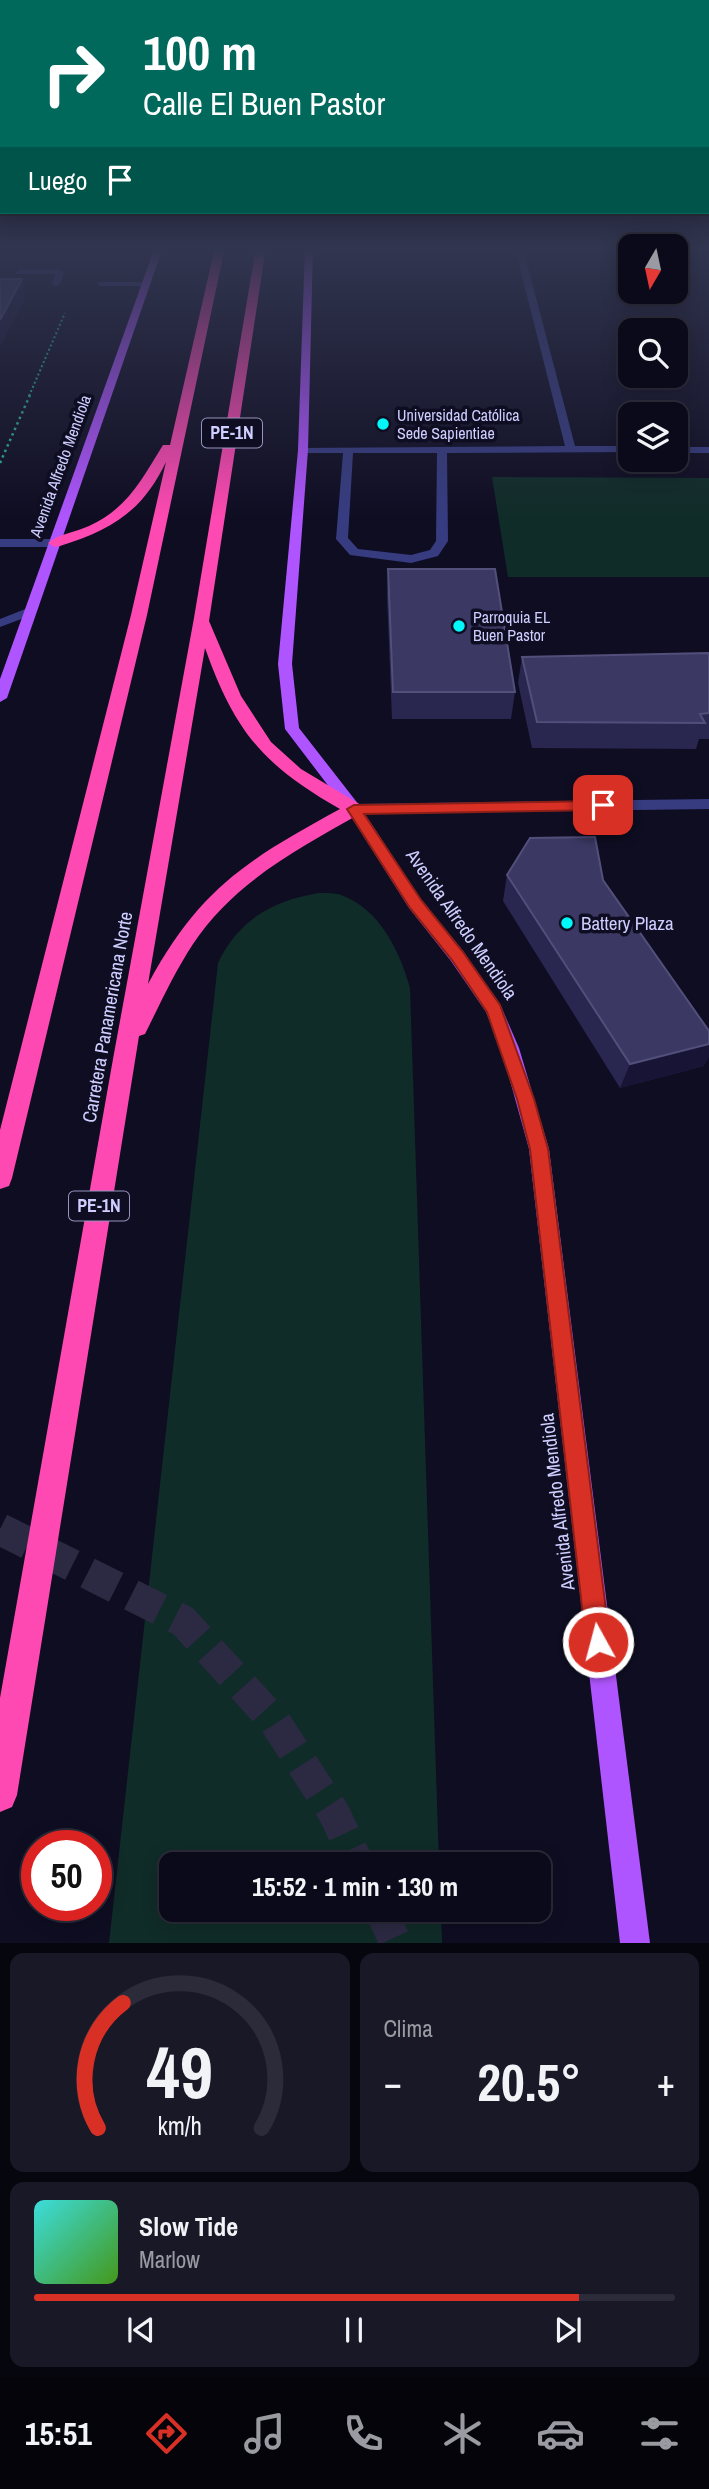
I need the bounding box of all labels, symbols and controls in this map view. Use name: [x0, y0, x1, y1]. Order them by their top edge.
text: 100 m: [143, 19, 257, 85]
icon: right: [28, 28, 119, 119]
text: Calle El Buen Pastor: [143, 82, 385, 125]
icon: arrive: [101, 161, 139, 199]
text: Luego: [28, 163, 87, 198]
north arrow: [618, 234, 688, 304]
map controls: [618, 234, 688, 472]
button: search: [618, 318, 688, 388]
street label: Avenida Alfredo Mendiola: [24, 391, 96, 541]
button: layers: [618, 402, 688, 472]
place label: Universidad Católica Sede Sapientiae: [397, 404, 520, 444]
marker: Universidad Católica Sede Sapientiae: [375, 416, 391, 432]
road number: PE-1N: [202, 418, 262, 447]
place label: Parroquia EL Buen Pastor: [473, 606, 551, 646]
marker: Parroquia EL Buen Pastor: [451, 618, 467, 634]
pin: [573, 775, 633, 835]
icon: arrive: [584, 786, 622, 824]
street label: Avenida Alfredo Mendiola: [400, 843, 524, 1005]
street label: Carretera Panamericana Norte: [76, 909, 138, 1125]
place label: Battery Plaza: [581, 910, 674, 936]
marker: Battery Plaza: [559, 915, 575, 931]
road number: PE-1N: [69, 1191, 129, 1220]
street label: Avenida Alfredo Mendiola: [533, 1412, 581, 1593]
position arrow: [561, 1605, 635, 1679]
speed limit sign: 50: [21, 1830, 112, 1921]
text: 15:52 · 1 min · 130 m: [252, 1869, 458, 1904]
text: Clima: [384, 2013, 433, 2044]
text: 49: [147, 2024, 213, 2122]
text: 20.5°: [477, 2047, 581, 2117]
text: −: [384, 2057, 402, 2108]
text: +: [657, 2057, 675, 2108]
text: km/h: [158, 2109, 202, 2143]
text: Slow Tide: [139, 2209, 238, 2244]
text: Marlow: [139, 2244, 200, 2275]
icon: previous: [122, 2311, 160, 2349]
icon: pause: [335, 2311, 373, 2349]
icon: next: [549, 2311, 587, 2349]
icon: directions: [142, 2409, 191, 2458]
icon: music: [240, 2409, 289, 2458]
icon: phone: [339, 2409, 388, 2458]
icon: climate: [438, 2409, 487, 2458]
icon: car: [536, 2409, 585, 2458]
icon: filters: [635, 2409, 684, 2458]
text: 15:51: [25, 2412, 92, 2455]

